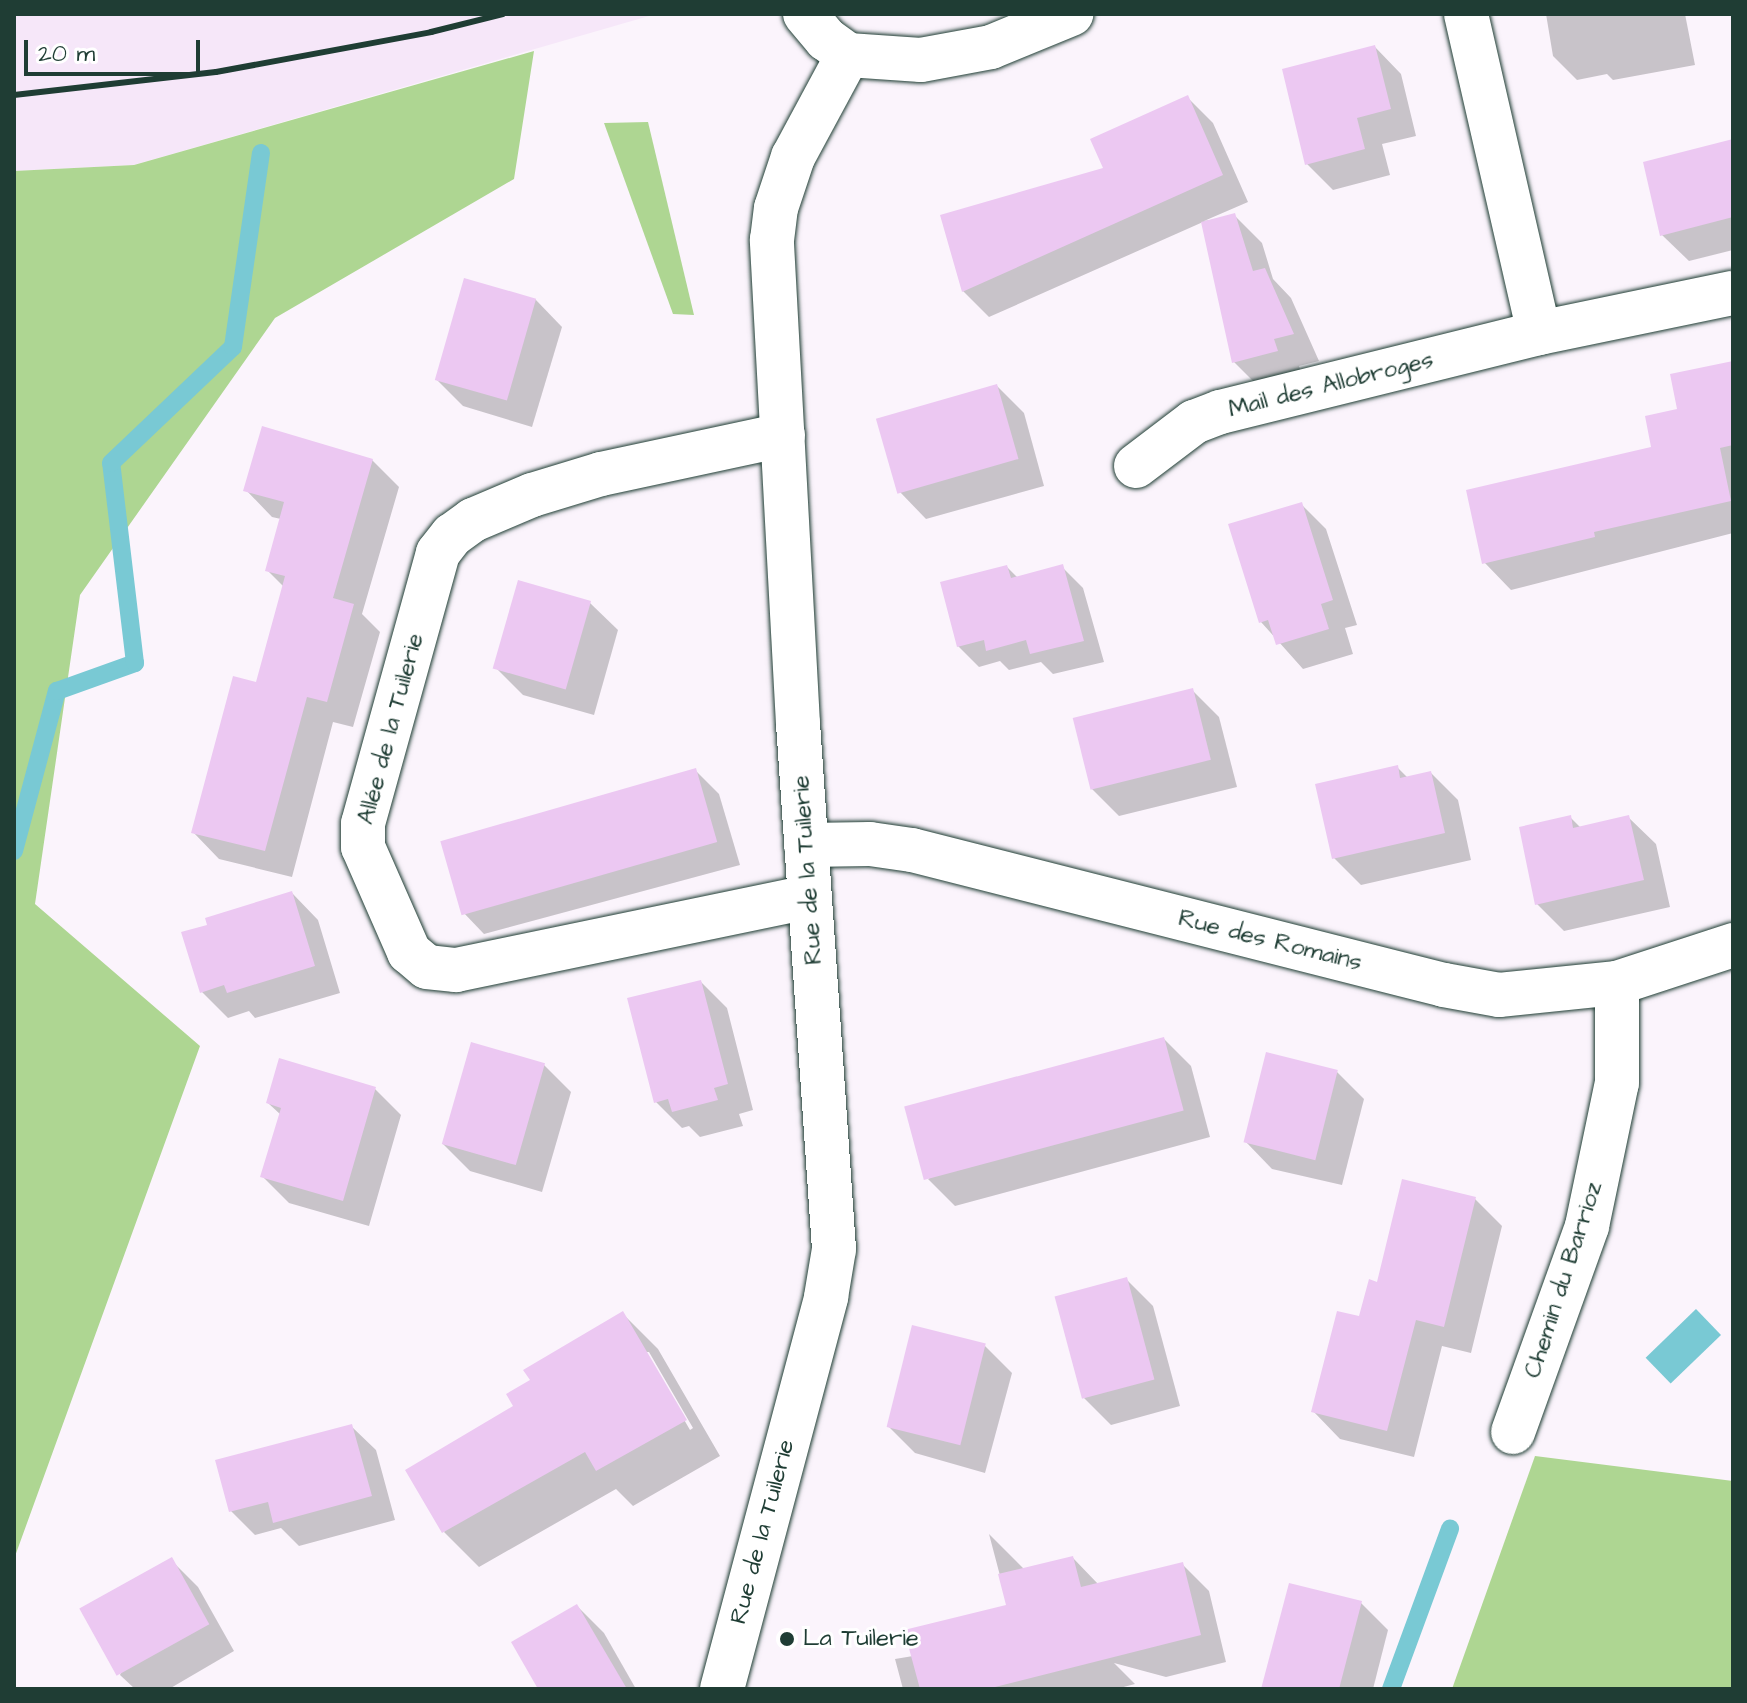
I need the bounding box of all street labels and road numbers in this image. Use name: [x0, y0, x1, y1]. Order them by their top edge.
street label: Mail des Allobroges: [1226, 346, 1436, 424]
street label: Allée de la Tuilerie: [352, 630, 430, 828]
street label: Rue de la Tuilerie: [787, 774, 829, 966]
street label: Rue des Romains: [1175, 904, 1365, 978]
street label: Chemin du Barrioz: [1519, 1178, 1609, 1382]
street label: Rue de la Tuilerie: [725, 1437, 801, 1627]

